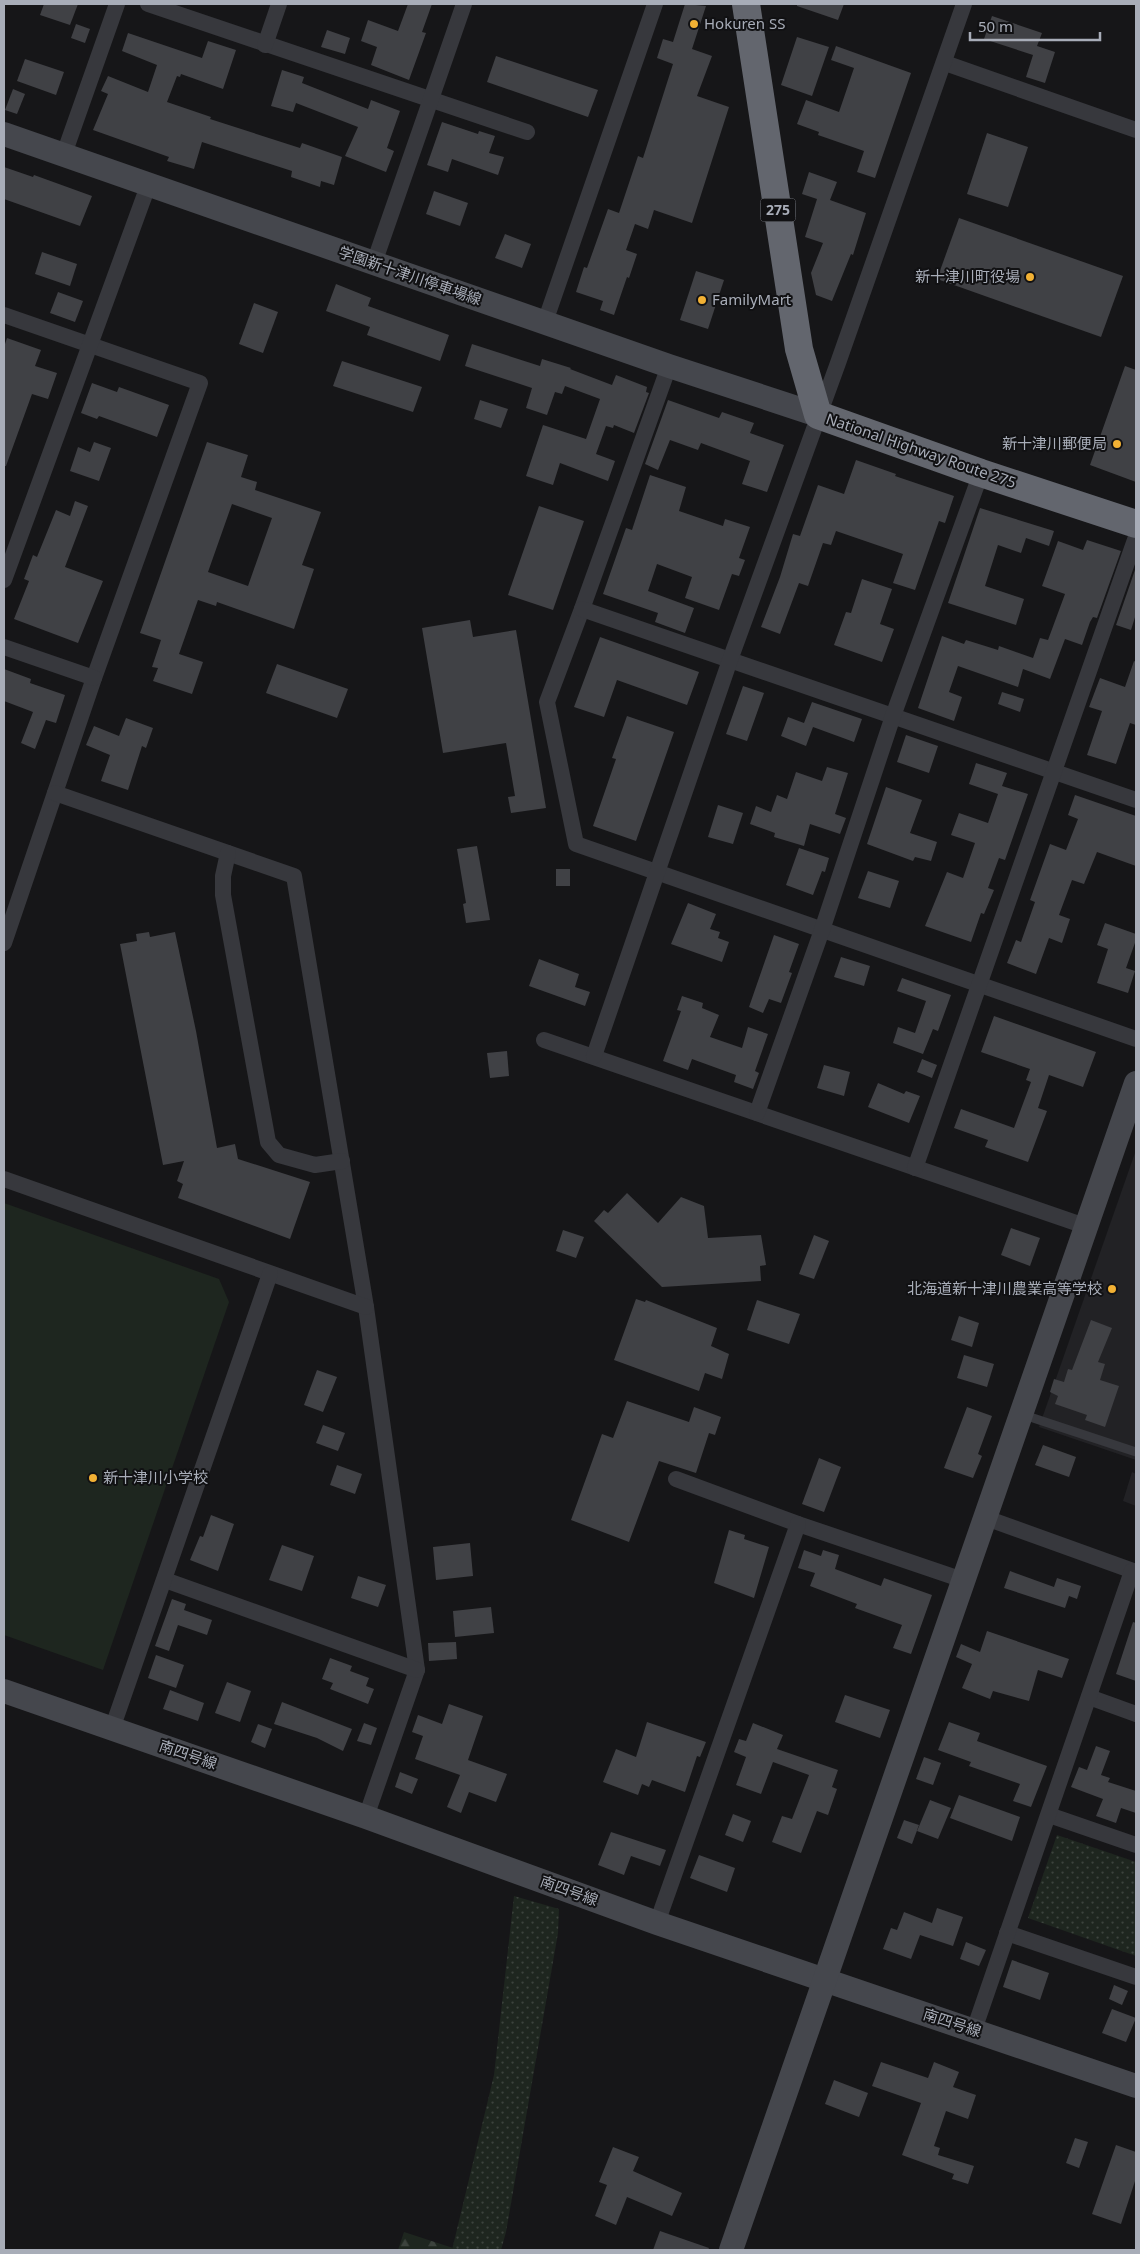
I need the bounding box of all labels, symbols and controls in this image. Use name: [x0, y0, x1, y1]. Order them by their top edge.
scale bar: [970, 10, 1100, 42]
place label: Hokuren SS: [704, 13, 785, 33]
text: 50 m: [978, 16, 1013, 36]
marker: Hokuren SS: [688, 18, 700, 30]
road number: 275: [760, 198, 796, 222]
street label: 学園新十津川停車場線: [336, 241, 485, 309]
place label: 新十津川町役場: [915, 266, 1020, 286]
marker: 新十津川町役場: [1024, 271, 1036, 283]
place label: FamilyMart: [712, 289, 792, 309]
marker: FamilyMart: [696, 294, 708, 306]
street label: National Highway Route 275: [823, 408, 1019, 492]
place label: 新十津川郵便局: [1002, 433, 1107, 453]
marker: 新十津川郵便局: [1111, 438, 1123, 450]
place label: 北海道新十津川農業高等学校: [907, 1278, 1102, 1298]
marker: 北海道新十津川農業高等学校: [1106, 1283, 1118, 1295]
place label: 新十津川小学校: [103, 1467, 208, 1487]
marker: 新十津川小学校: [87, 1472, 99, 1484]
street label: 南四号線: [157, 1735, 220, 1773]
street label: 南四号線: [538, 1870, 601, 1910]
street label: 南四号線: [921, 2003, 984, 2041]

